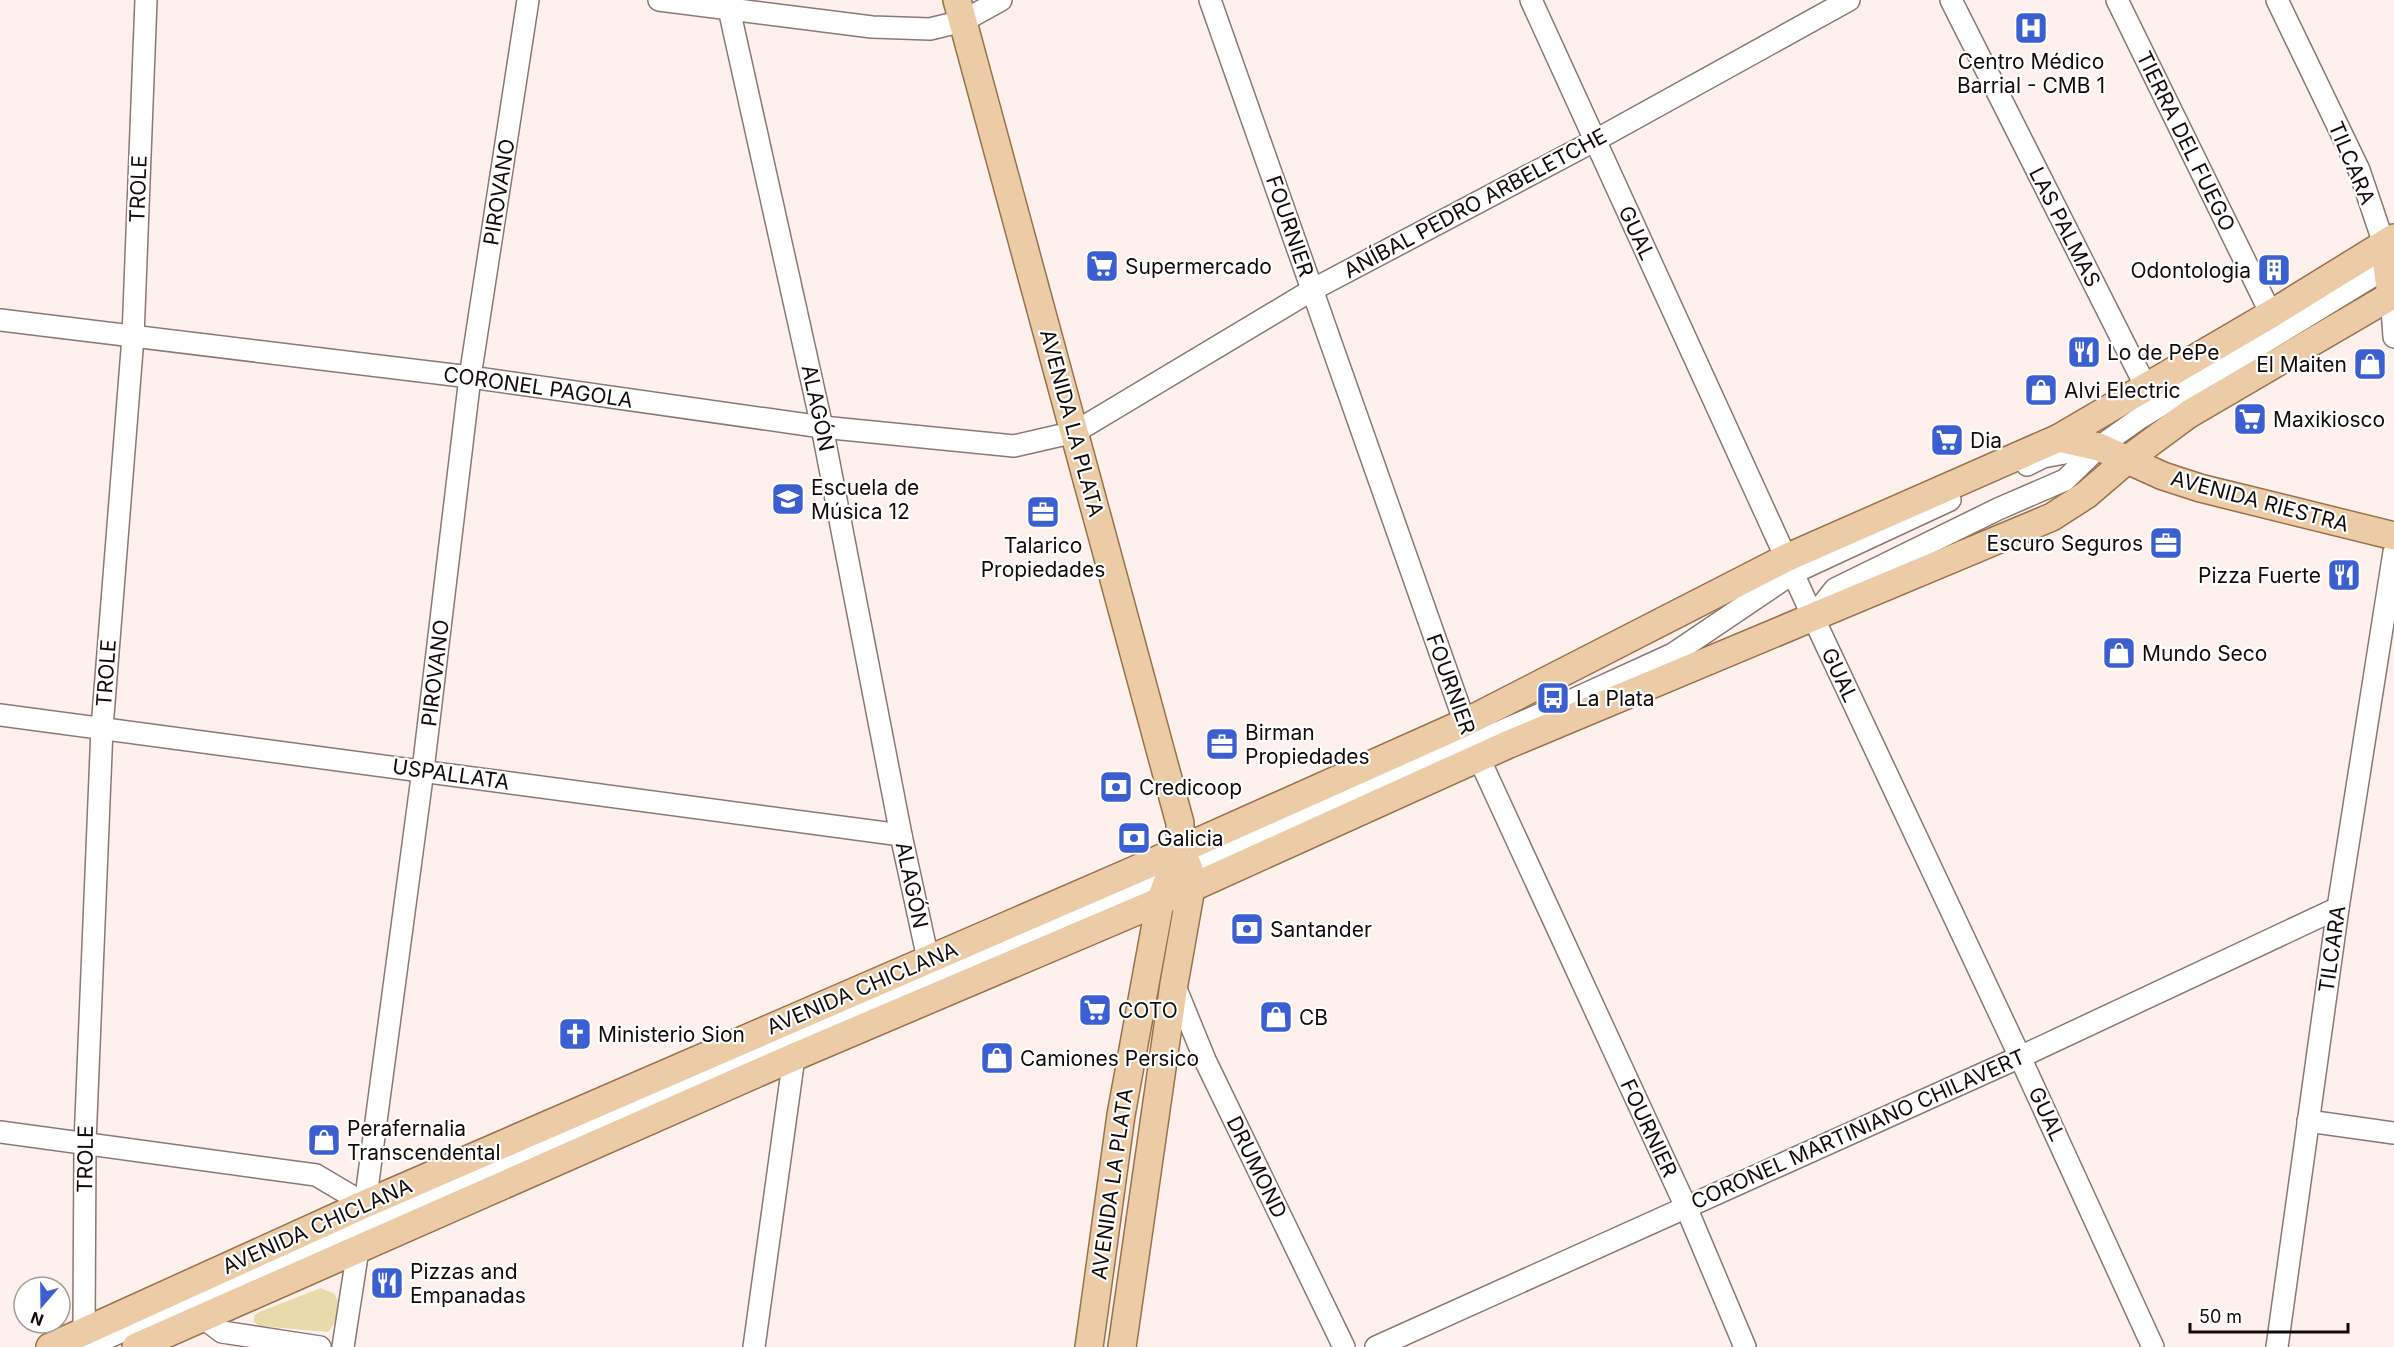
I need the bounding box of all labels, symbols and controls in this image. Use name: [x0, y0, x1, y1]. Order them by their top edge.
hospital icon: Centro Médico Barrial - CMB 1: [2013, 10, 2049, 46]
street label: TIERRA DEL FUEGO: [2132, 47, 2240, 235]
place label: Centro Médico Barrial - CMB 1: [1957, 49, 2105, 98]
street label: TILCARA: [2323, 118, 2381, 208]
street label: ANÍBAL PEDRO ARBELETCHE: [1339, 122, 1611, 283]
street label: PIROVANO: [478, 137, 520, 247]
street label: TROLE: [124, 155, 152, 223]
street label: LAS PALMAS: [2024, 163, 2106, 291]
street label: FOURNIER: [1261, 172, 1319, 280]
street label: GUAL: [1614, 202, 1660, 264]
supermarket icon: Supermercado: [1084, 248, 1120, 284]
building icon: Odontologia: [2256, 252, 2292, 288]
place label: Supermercado: [1125, 254, 1272, 279]
place label: Odontologia: [2130, 258, 2251, 283]
street label: AVENIDA LA PLATA: [1035, 327, 1109, 519]
restaurant icon: Lo de PePe: [2066, 334, 2102, 370]
place label: Lo de PePe: [2107, 340, 2219, 365]
shop icon: El Maiten: [2352, 346, 2388, 382]
place label: El Maiten: [2256, 352, 2347, 377]
street label: CORONEL PAGOLA: [442, 361, 634, 413]
street label: ALAGÓN: [797, 362, 840, 453]
shop icon: Alvi Electric: [2023, 372, 2059, 408]
place label: Alvi Electric: [2064, 378, 2181, 403]
supermarket icon: Maxikiosco: [2232, 401, 2268, 437]
place label: Maxikiosco: [2273, 407, 2385, 432]
supermarket icon: Dia: [1929, 422, 1965, 458]
place label: Dia: [1970, 428, 2002, 453]
street label: AVENIDA RIESTRA: [2168, 465, 2352, 537]
place label: Escuela de Música 12: [811, 475, 919, 524]
school or university icon: Escuela de Música 12: [770, 481, 806, 517]
office icon: Talarico Propiedades: [1025, 494, 1061, 530]
office icon: Escuro Seguros: [2148, 525, 2184, 561]
place label: Escuro Seguros: [1987, 531, 2143, 556]
place label: Talarico Propiedades: [981, 533, 1105, 582]
restaurant icon: Pizza Fuerte: [2326, 557, 2362, 593]
place label: Pizza Fuerte: [2198, 563, 2321, 588]
street label: PIROVANO: [416, 618, 454, 728]
street label: FOURNIER: [1421, 630, 1481, 738]
shop icon: Mundo Seco: [2101, 635, 2137, 671]
street label: TROLE: [91, 638, 121, 708]
place label: Mundo Seco: [2142, 641, 2267, 666]
street label: GUAL: [1817, 644, 1863, 706]
bus stop icon: La Plata: [1535, 680, 1571, 716]
place label: La Plata: [1576, 686, 1655, 711]
place label: Birman Propiedades: [1245, 720, 1370, 769]
office icon: Birman Propiedades: [1204, 726, 1240, 762]
street label: USPALLATA: [391, 753, 511, 795]
bank icon: Credicoop: [1098, 769, 1134, 805]
place label: Credicoop: [1139, 775, 1242, 800]
bank icon: Galicia: [1116, 820, 1152, 856]
place label: Galicia: [1157, 826, 1224, 851]
street label: ALAGÓN: [891, 839, 934, 930]
street label: TILCARA: [2314, 904, 2350, 994]
bank icon: Santander: [1229, 911, 1265, 947]
place label: Santander: [1270, 917, 1372, 942]
street label: AVENIDA CHICLANA: [763, 936, 961, 1040]
supermarket icon: COTO: [1077, 992, 1113, 1028]
place label: COTO: [1118, 998, 1178, 1023]
shop icon: CB: [1258, 999, 1294, 1035]
place label: CB: [1299, 1005, 1328, 1030]
church icon: Ministerio Sion: [557, 1016, 593, 1052]
place label: Ministerio Sion: [598, 1022, 745, 1047]
shop icon: Camiones Persico: [979, 1040, 1015, 1076]
street label: CORONEL MARTINIANO CHILAVERT: [1687, 1044, 2029, 1214]
place label: Camiones Persico: [1020, 1046, 1199, 1071]
street label: FOURNIER: [1615, 1075, 1683, 1181]
street label: GUAL: [2024, 1083, 2070, 1145]
street label: AVENIDA LA PLATA: [1086, 1087, 1138, 1281]
street label: DRUMOND: [1222, 1112, 1292, 1222]
place label: Perafernalia Transcendental: [347, 1116, 501, 1165]
shop icon: Perafernalia Transcendental: [306, 1122, 342, 1158]
street label: TROLE: [72, 1125, 98, 1193]
street label: AVENIDA CHICLANA: [218, 1173, 416, 1279]
place label: Pizzas and Empanadas: [410, 1259, 526, 1308]
restaurant icon: Pizzas and Empanadas: [369, 1265, 405, 1301]
north arrow: [12, 1275, 72, 1335]
scale bar: [2190, 1296, 2348, 1334]
text: 50 m: [2199, 1306, 2242, 1327]
text: N: [28, 1308, 46, 1331]

